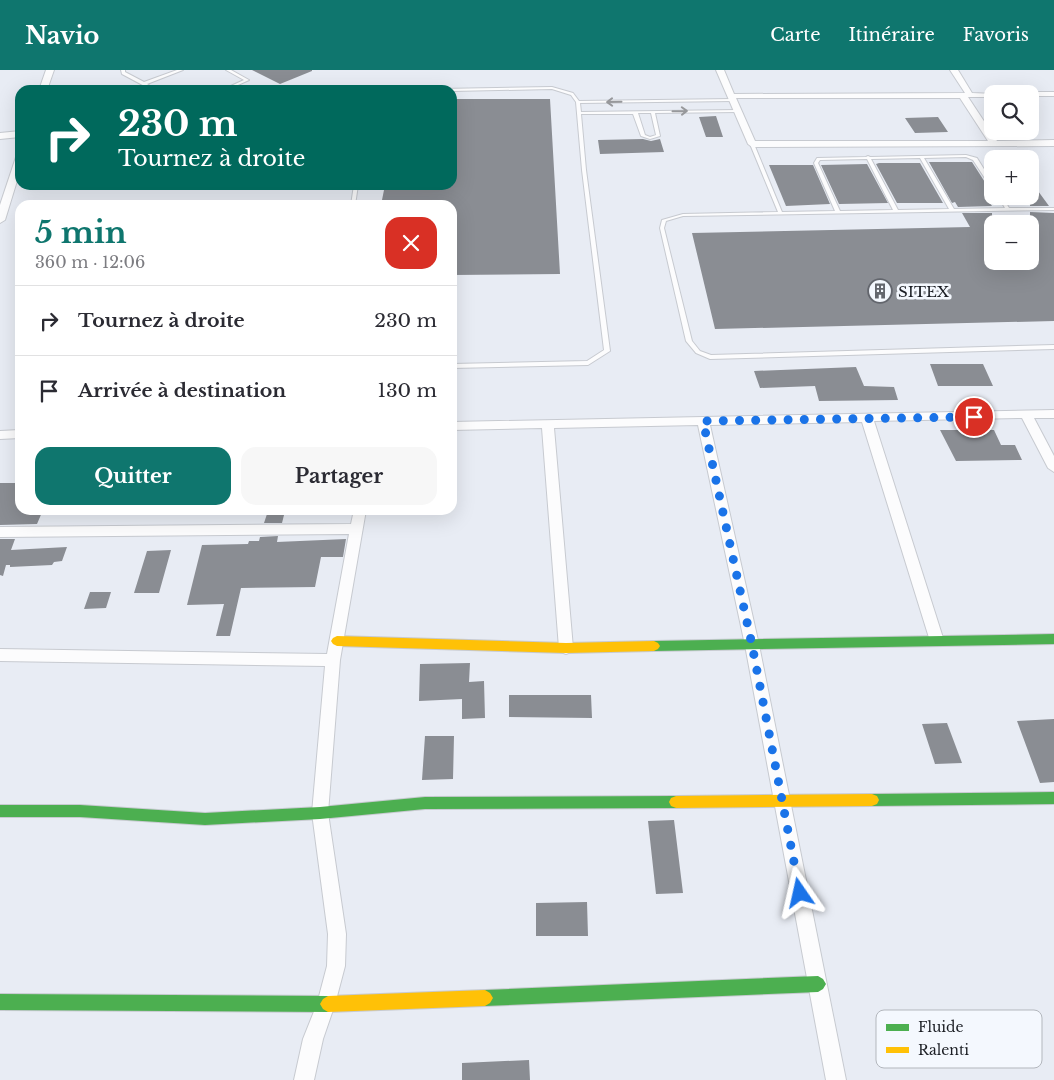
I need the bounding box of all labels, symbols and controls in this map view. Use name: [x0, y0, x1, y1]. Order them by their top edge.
text: Navio: [25, 21, 99, 50]
text: Carte: [770, 24, 820, 46]
text: Itinéraire: [848, 24, 935, 46]
text: Favoris: [963, 24, 1029, 46]
map controls: [984, 85, 1039, 270]
button: search: [984, 85, 1039, 140]
one-way arrow: [607, 97, 623, 106]
text: 230 m: [118, 102, 238, 145]
icon: right: [35, 105, 100, 170]
one-way arrow: [672, 106, 688, 116]
text: Tournez à droite: [118, 145, 305, 172]
button: +: [984, 150, 1039, 205]
text: 5 min: [35, 214, 127, 251]
button: −: [984, 215, 1039, 270]
button: close: [385, 217, 437, 269]
text: 360 m · 12:06: [35, 252, 145, 272]
building icon: SITEX: [867, 278, 893, 304]
place label: SITEX: [898, 282, 950, 301]
icon: right: [35, 307, 63, 335]
text: Tournez à droite: [78, 309, 245, 332]
text: 230 m: [374, 309, 437, 332]
icon: arrive: [35, 377, 63, 405]
text: Arrivée à destination: [78, 379, 286, 402]
text: 130 m: [377, 379, 437, 402]
pin: [953, 396, 995, 438]
icon: arrive: [960, 403, 988, 431]
button: Quitter: [35, 447, 231, 505]
button: Partager: [241, 447, 437, 505]
position arrow: [773, 866, 825, 918]
legend: [876, 1010, 1042, 1068]
text: Fluide: [918, 1018, 964, 1036]
text: Ralenti: [918, 1041, 969, 1059]

